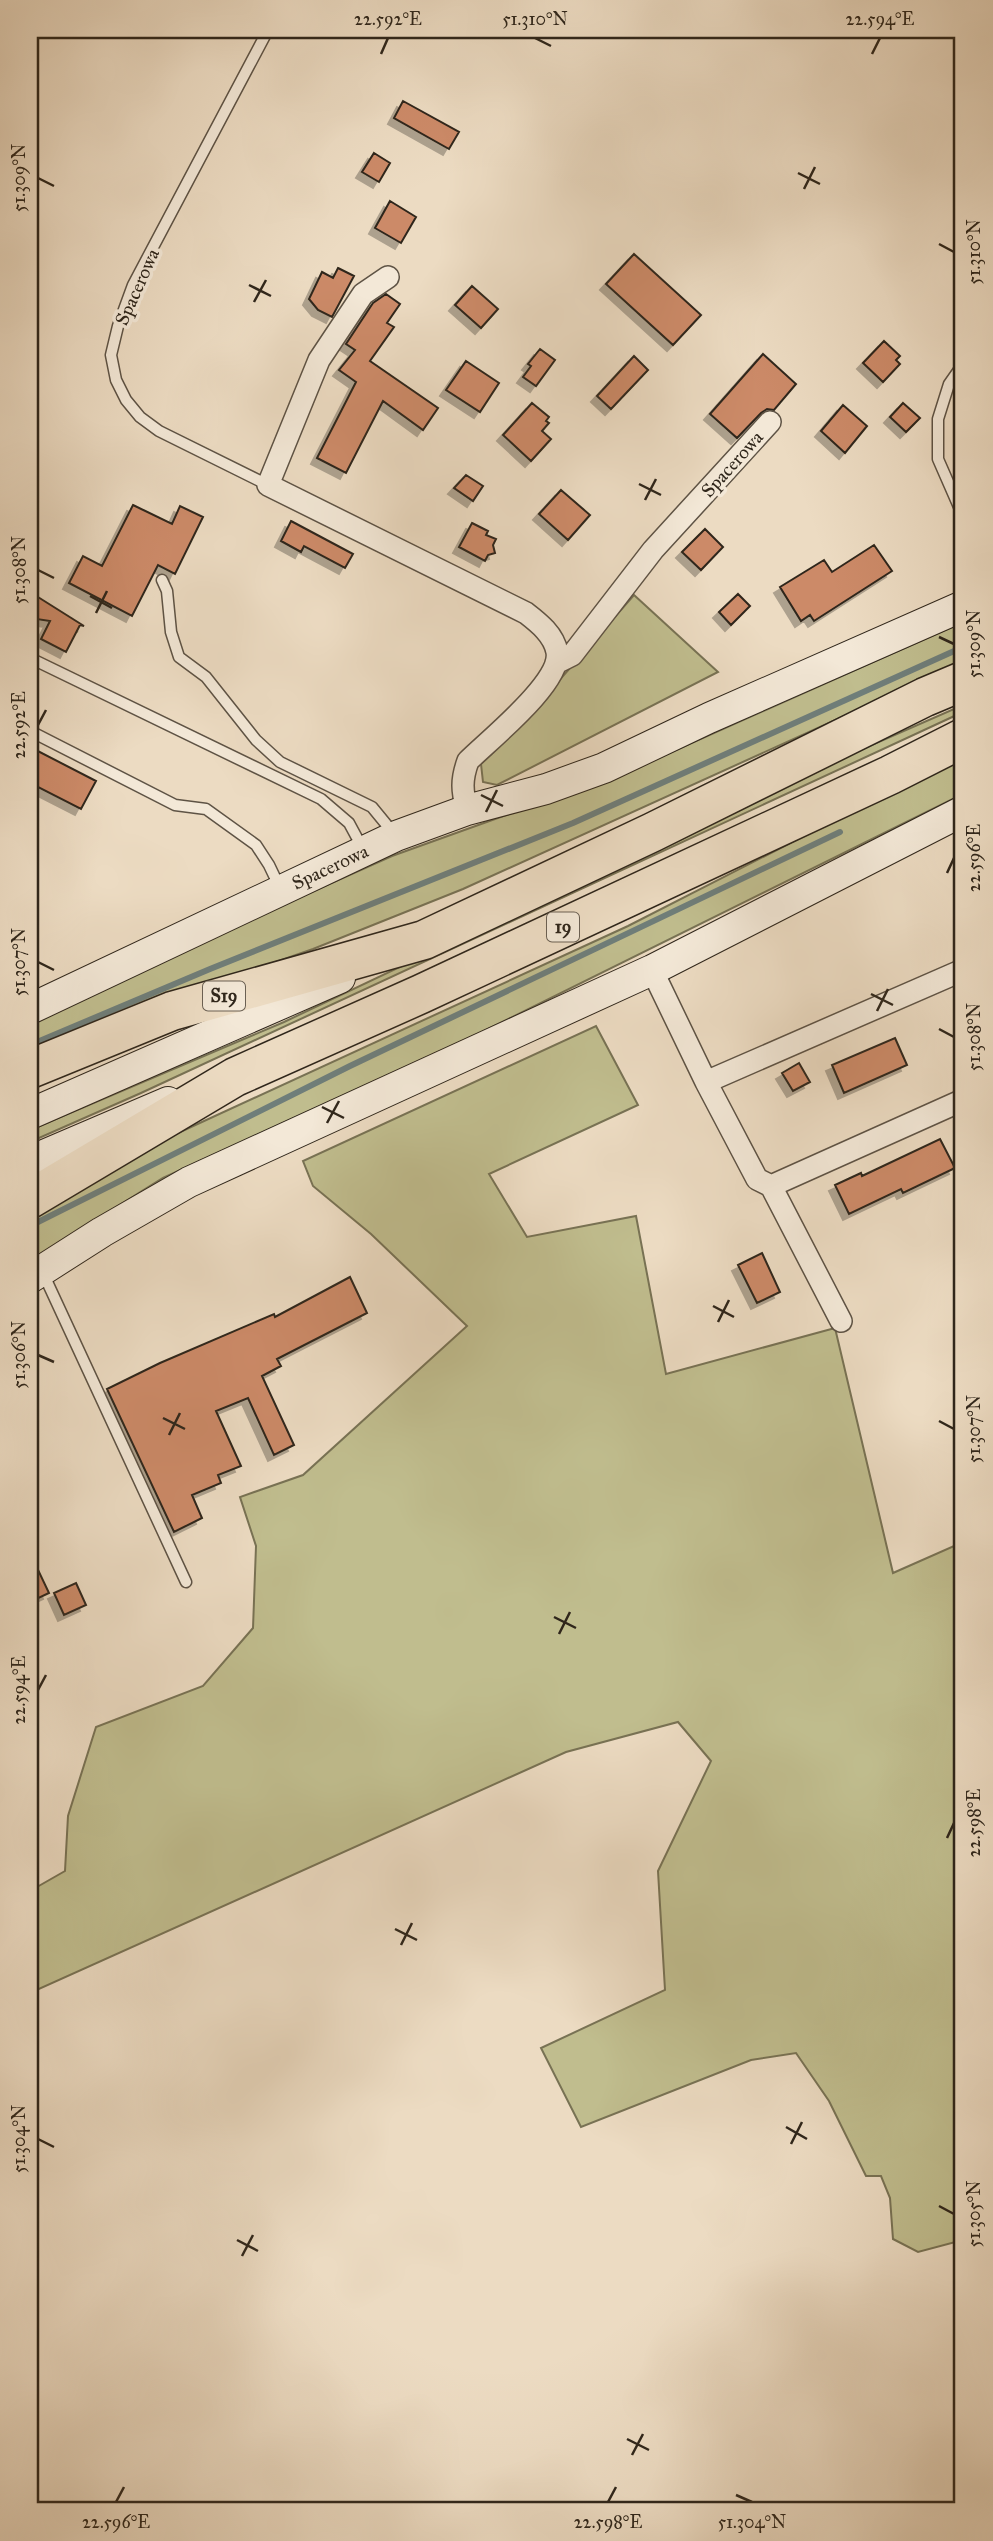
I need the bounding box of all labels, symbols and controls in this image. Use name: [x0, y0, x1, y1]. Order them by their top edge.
text: 22.592°E: [354, 8, 422, 30]
text: 51.310°N: [502, 8, 568, 30]
text: 22.594°E: [845, 8, 915, 30]
text: 51.309°N: [8, 144, 30, 212]
text: 51.310°N: [963, 219, 985, 285]
street label: Spacerowa: [110, 244, 164, 329]
street label: Spacerowa: [696, 425, 768, 502]
text: 51.308°N: [8, 536, 30, 604]
text: 51.309°N: [963, 610, 985, 678]
text: 22.592°E: [8, 691, 30, 759]
text: 22.596°E: [963, 824, 985, 892]
street label: Spacerowa: [288, 839, 373, 895]
road number: 19: [547, 912, 579, 942]
text: 51.307°N: [8, 928, 30, 996]
road number: S19: [203, 981, 245, 1010]
text: 51.308°N: [963, 1003, 985, 1071]
text: 51.306°N: [8, 1321, 30, 1389]
text: 51.307°N: [963, 1395, 985, 1463]
text: 22.594°E: [8, 1655, 30, 1725]
text: 22.598°E: [963, 1789, 985, 1857]
text: 51.304°N: [8, 2105, 30, 2173]
text: 51.305°N: [963, 2180, 985, 2248]
text: 22.596°E: [82, 2511, 150, 2533]
text: 22.598°E: [574, 2511, 642, 2533]
text: 51.304°N: [718, 2511, 786, 2533]

